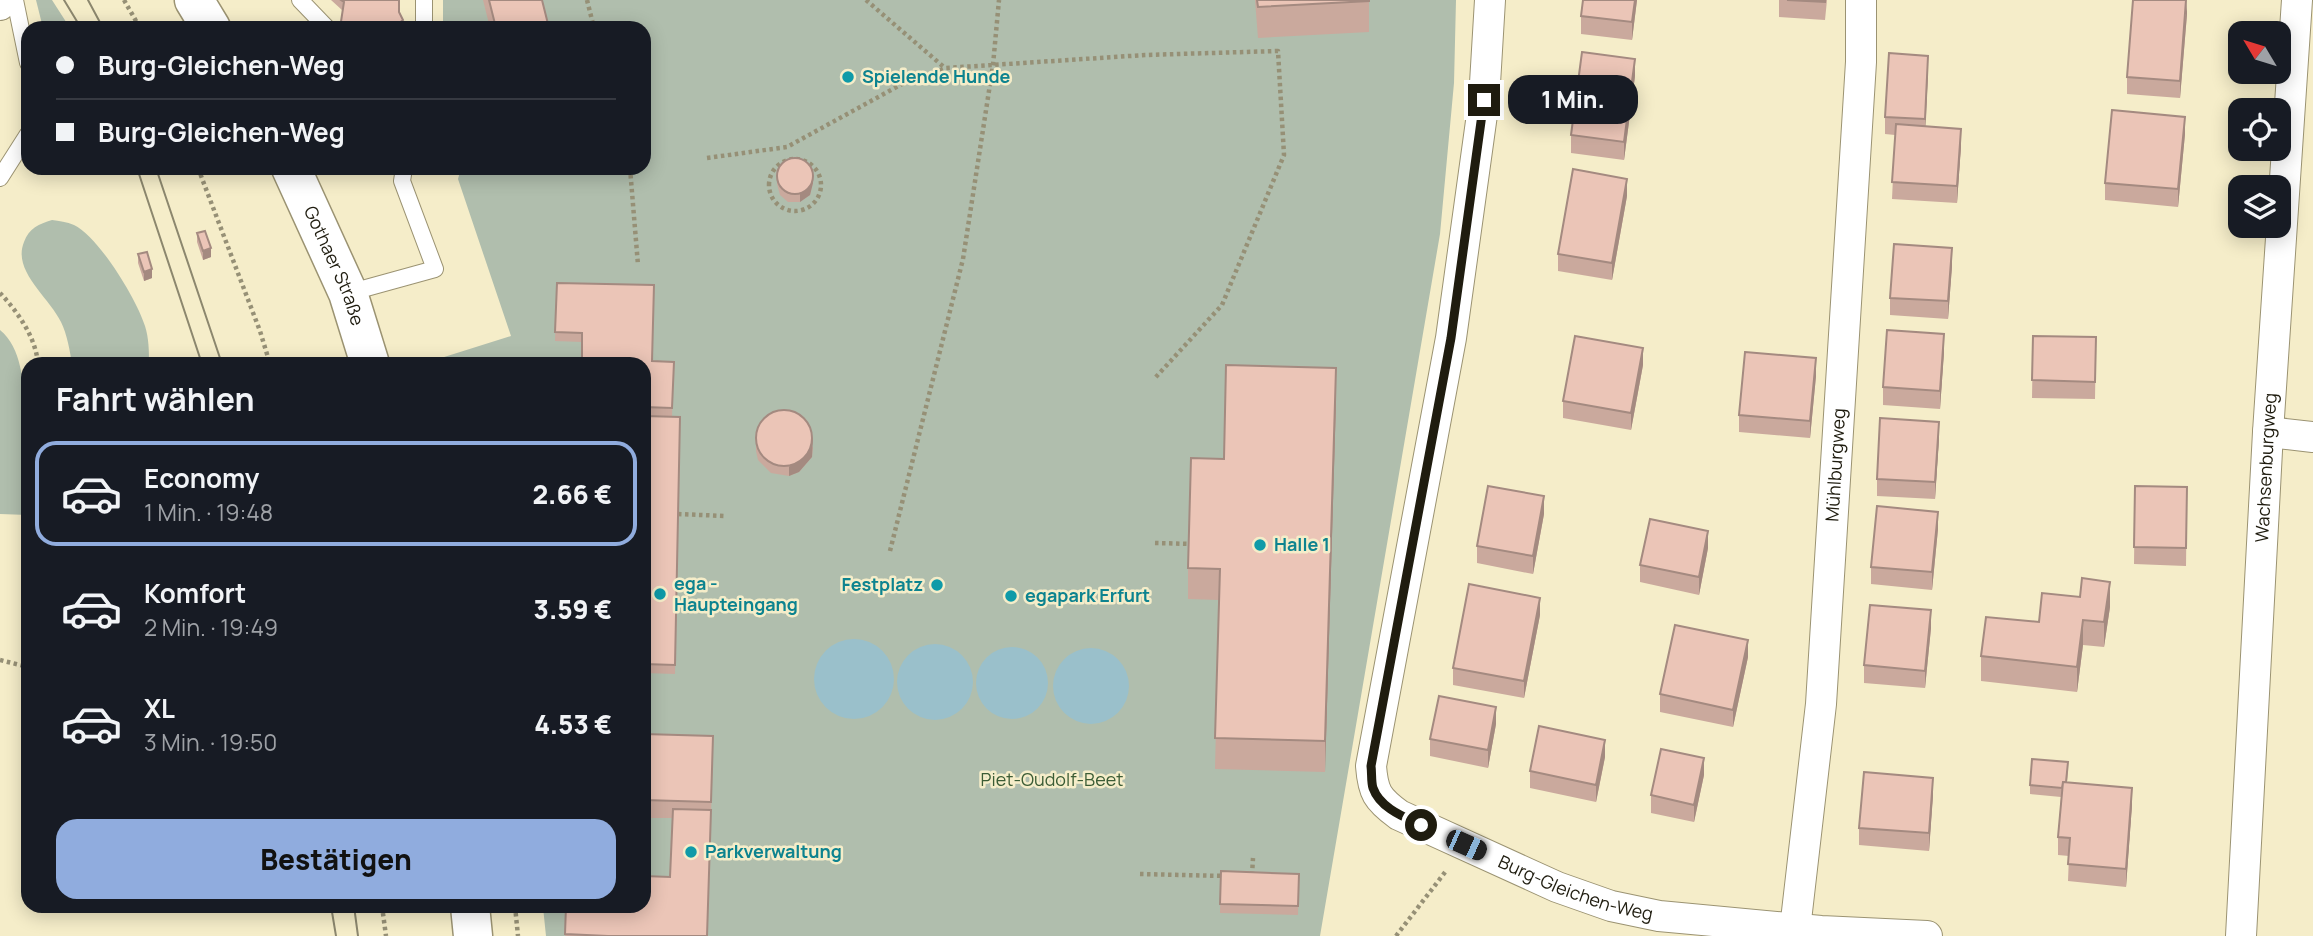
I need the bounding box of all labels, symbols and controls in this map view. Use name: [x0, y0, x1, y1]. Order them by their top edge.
north arrow: [2228, 21, 2291, 84]
map controls: [2228, 21, 2291, 238]
text: Burg-Gleichen-Weg: [98, 47, 345, 83]
place label: Spielende Hunde: [862, 64, 1011, 88]
marker: Spielende Hunde: [840, 69, 856, 85]
callout: 1 Min.: [1508, 76, 1638, 124]
text: 1 Min.: [1541, 83, 1605, 115]
route end: [1468, 84, 1500, 116]
button: locate: [2228, 98, 2291, 161]
text: Burg-Gleichen-Weg: [98, 114, 345, 150]
button: layers: [2228, 175, 2291, 238]
street label: Gothaer Straße: [299, 202, 370, 328]
text: Fahrt wählen: [56, 377, 255, 421]
street label: Wachsenburgweg: [2249, 392, 2282, 543]
street label: Mühlburgweg: [1819, 407, 1850, 522]
text: Economy: [144, 460, 259, 496]
icon: car: [60, 462, 123, 525]
text: 2.66 €: [532, 476, 612, 512]
text: 1 Min. · 19:48: [144, 496, 273, 528]
place label: Halle 1: [1274, 532, 1330, 556]
marker: Halle 1: [1252, 537, 1268, 553]
place label: ega - Haupteingang: [674, 571, 798, 616]
place label: Festplatz: [842, 572, 923, 596]
text: Komfort: [144, 575, 246, 611]
icon: car: [60, 577, 123, 640]
marker: Festplatz: [929, 577, 945, 593]
place label: egapark Erfurt: [1025, 583, 1150, 607]
marker: ega - Haupteingang: [652, 586, 668, 602]
marker: egapark Erfurt: [1003, 588, 1019, 604]
text: 3.59 €: [534, 591, 612, 627]
text: 2 Min. · 19:49: [144, 611, 278, 643]
text: XL: [144, 690, 175, 726]
icon: car: [60, 692, 123, 755]
text: 4.53 €: [534, 706, 612, 742]
text: 3 Min. · 19:50: [144, 726, 277, 758]
park label: Piet-Oudolf-Beet: [981, 767, 1123, 791]
route start: [1405, 809, 1437, 841]
button: Bestätigen: [56, 819, 616, 899]
car: [1443, 827, 1490, 863]
place label: Parkverwaltung: [705, 839, 842, 863]
marker: Parkverwaltung: [683, 844, 699, 860]
street label: Burg-Gleichen-Weg: [1495, 849, 1655, 925]

